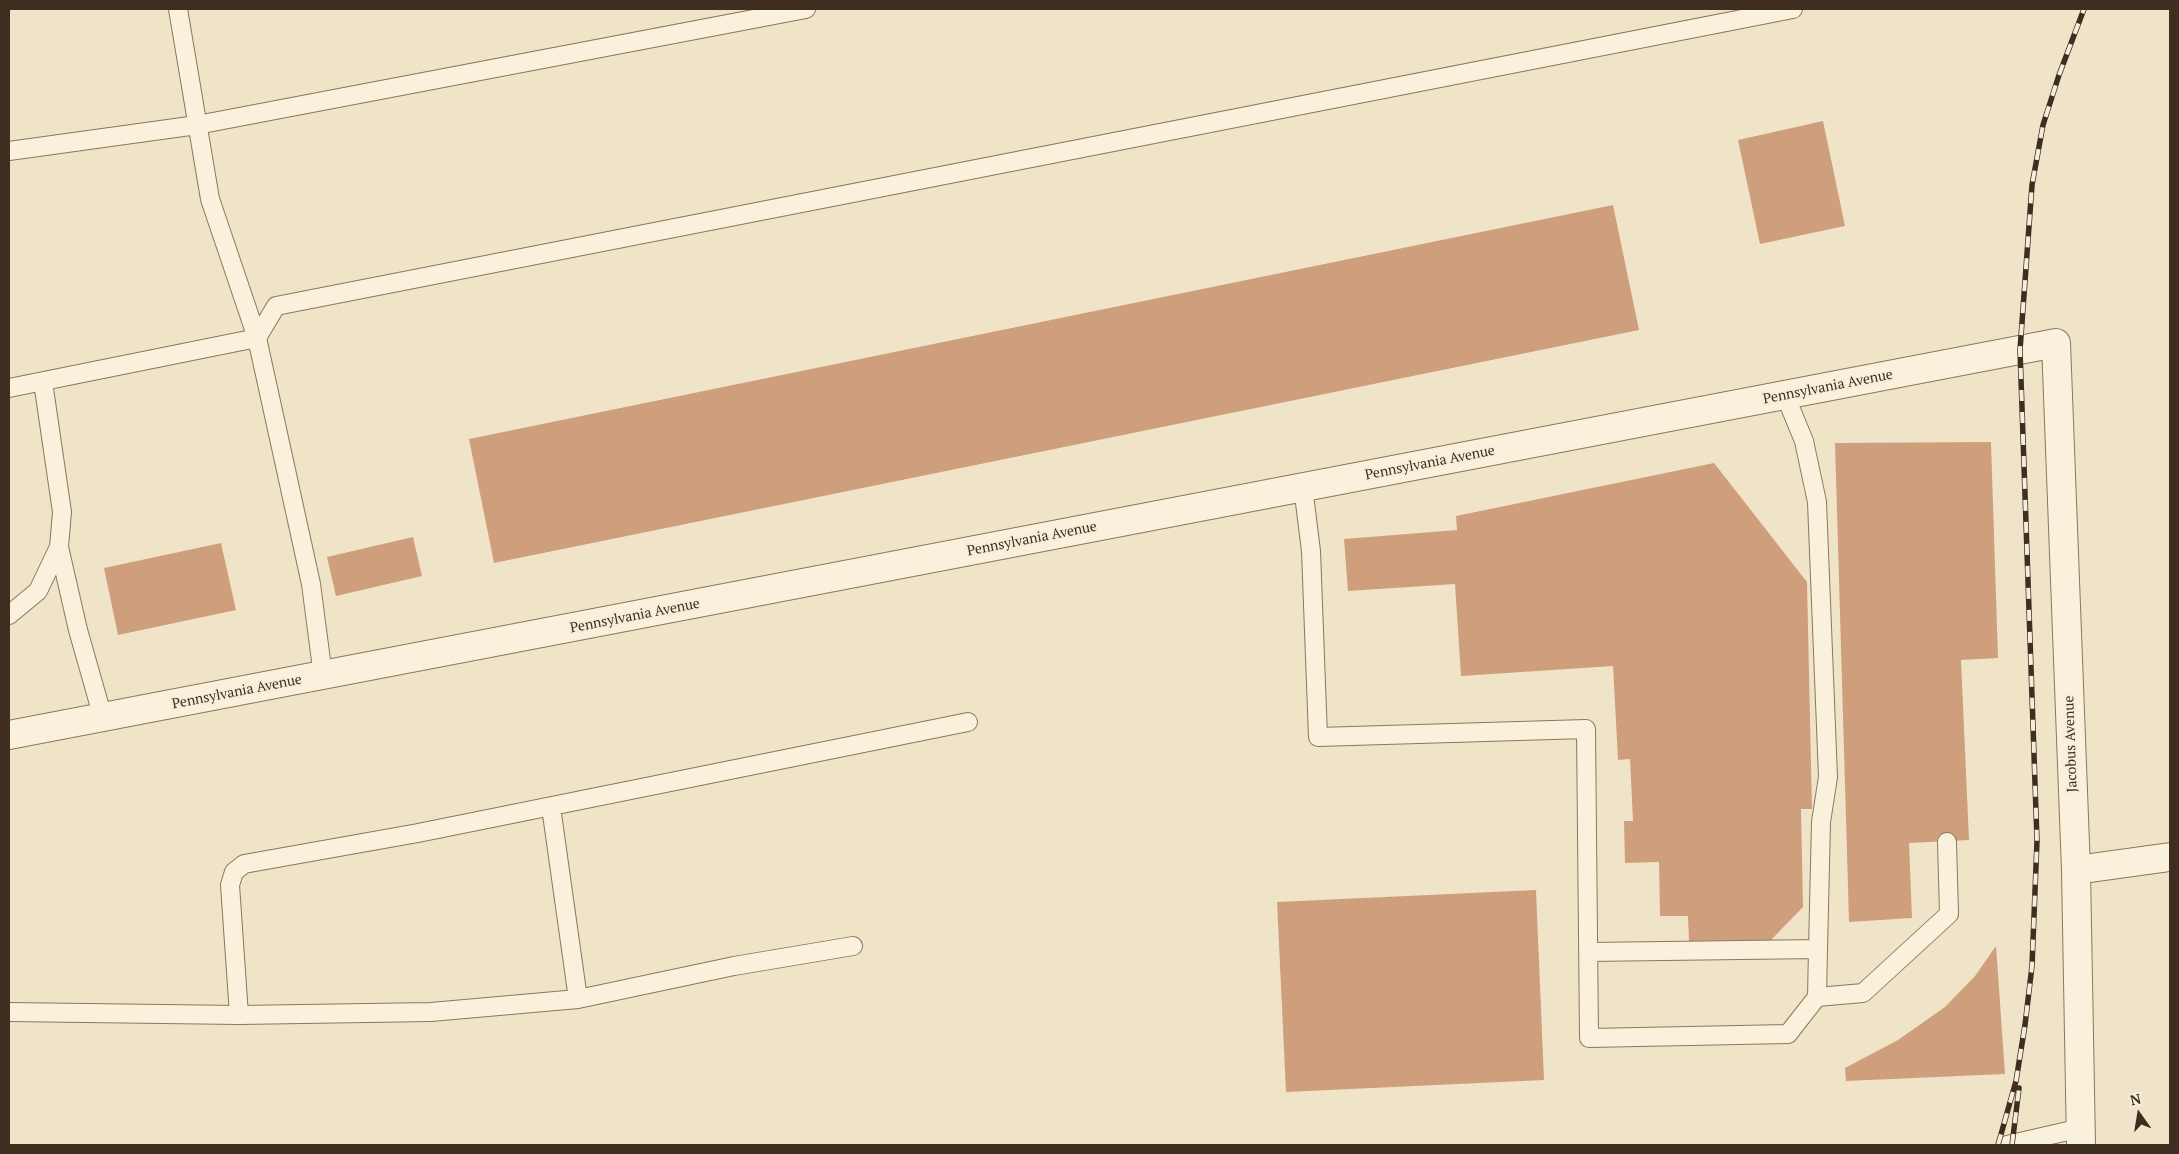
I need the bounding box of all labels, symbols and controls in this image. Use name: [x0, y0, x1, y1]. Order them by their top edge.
street label: Pennsylvania Avenue: [1762, 366, 1894, 408]
street label: Pennsylvania Avenue: [1364, 442, 1496, 484]
street label: Pennsylvania Avenue: [966, 518, 1098, 560]
street label: Pennsylvania Avenue: [569, 595, 701, 637]
street label: Pennsylvania Avenue: [171, 671, 303, 713]
street label: Jacobus Avenue: [2061, 695, 2081, 793]
text: N: [2128, 1088, 2143, 1109]
north arrow: [2114, 1089, 2164, 1139]

